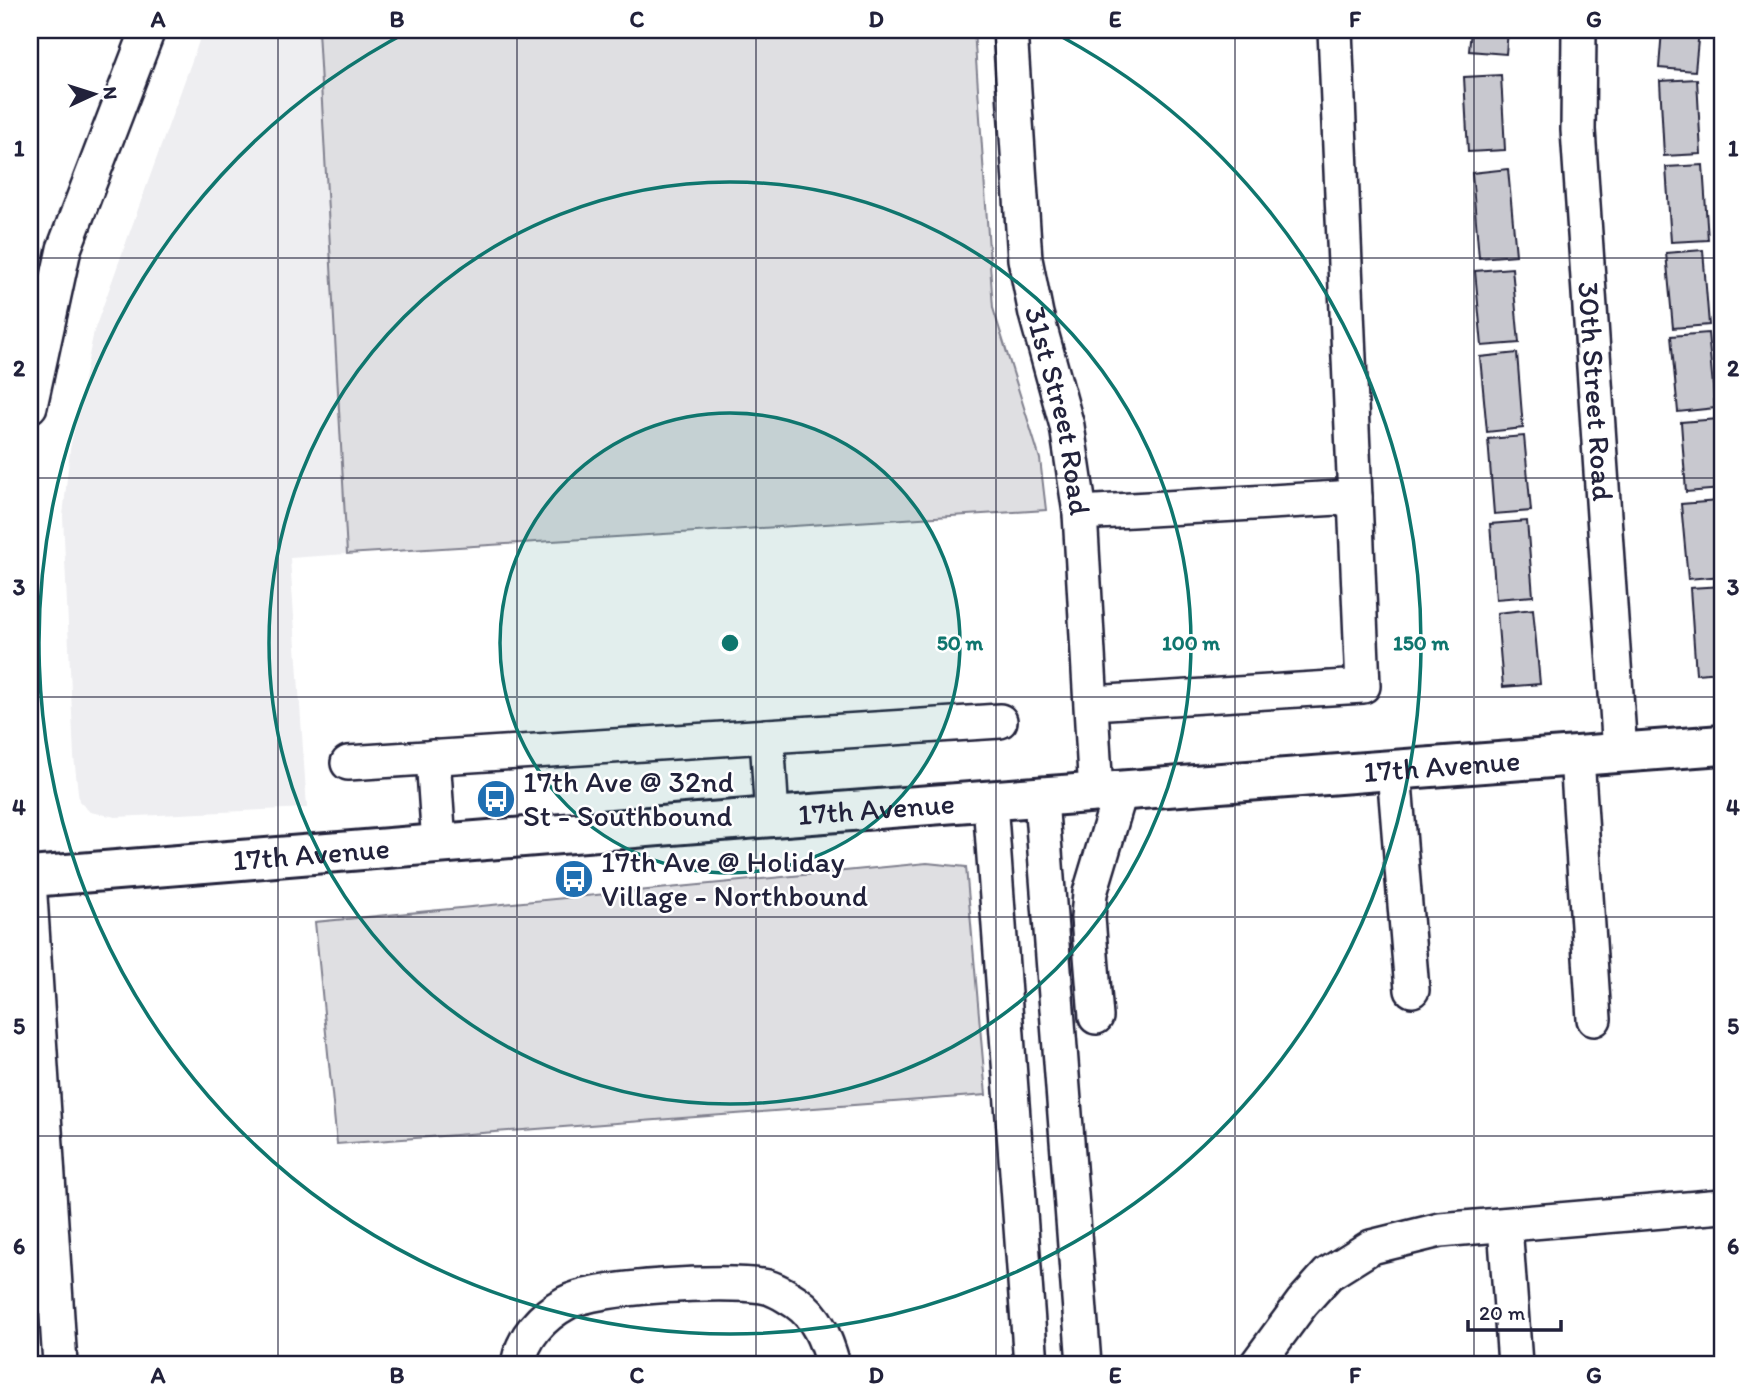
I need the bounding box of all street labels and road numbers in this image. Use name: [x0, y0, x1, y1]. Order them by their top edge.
street label: 30th Street Road: [1570, 280, 1622, 502]
street label: 31st Street Road: [1017, 302, 1099, 518]
street label: 17th Avenue: [1362, 741, 1521, 790]
street label: 17th Avenue: [796, 784, 956, 833]
street label: 17th Avenue: [231, 829, 391, 879]

